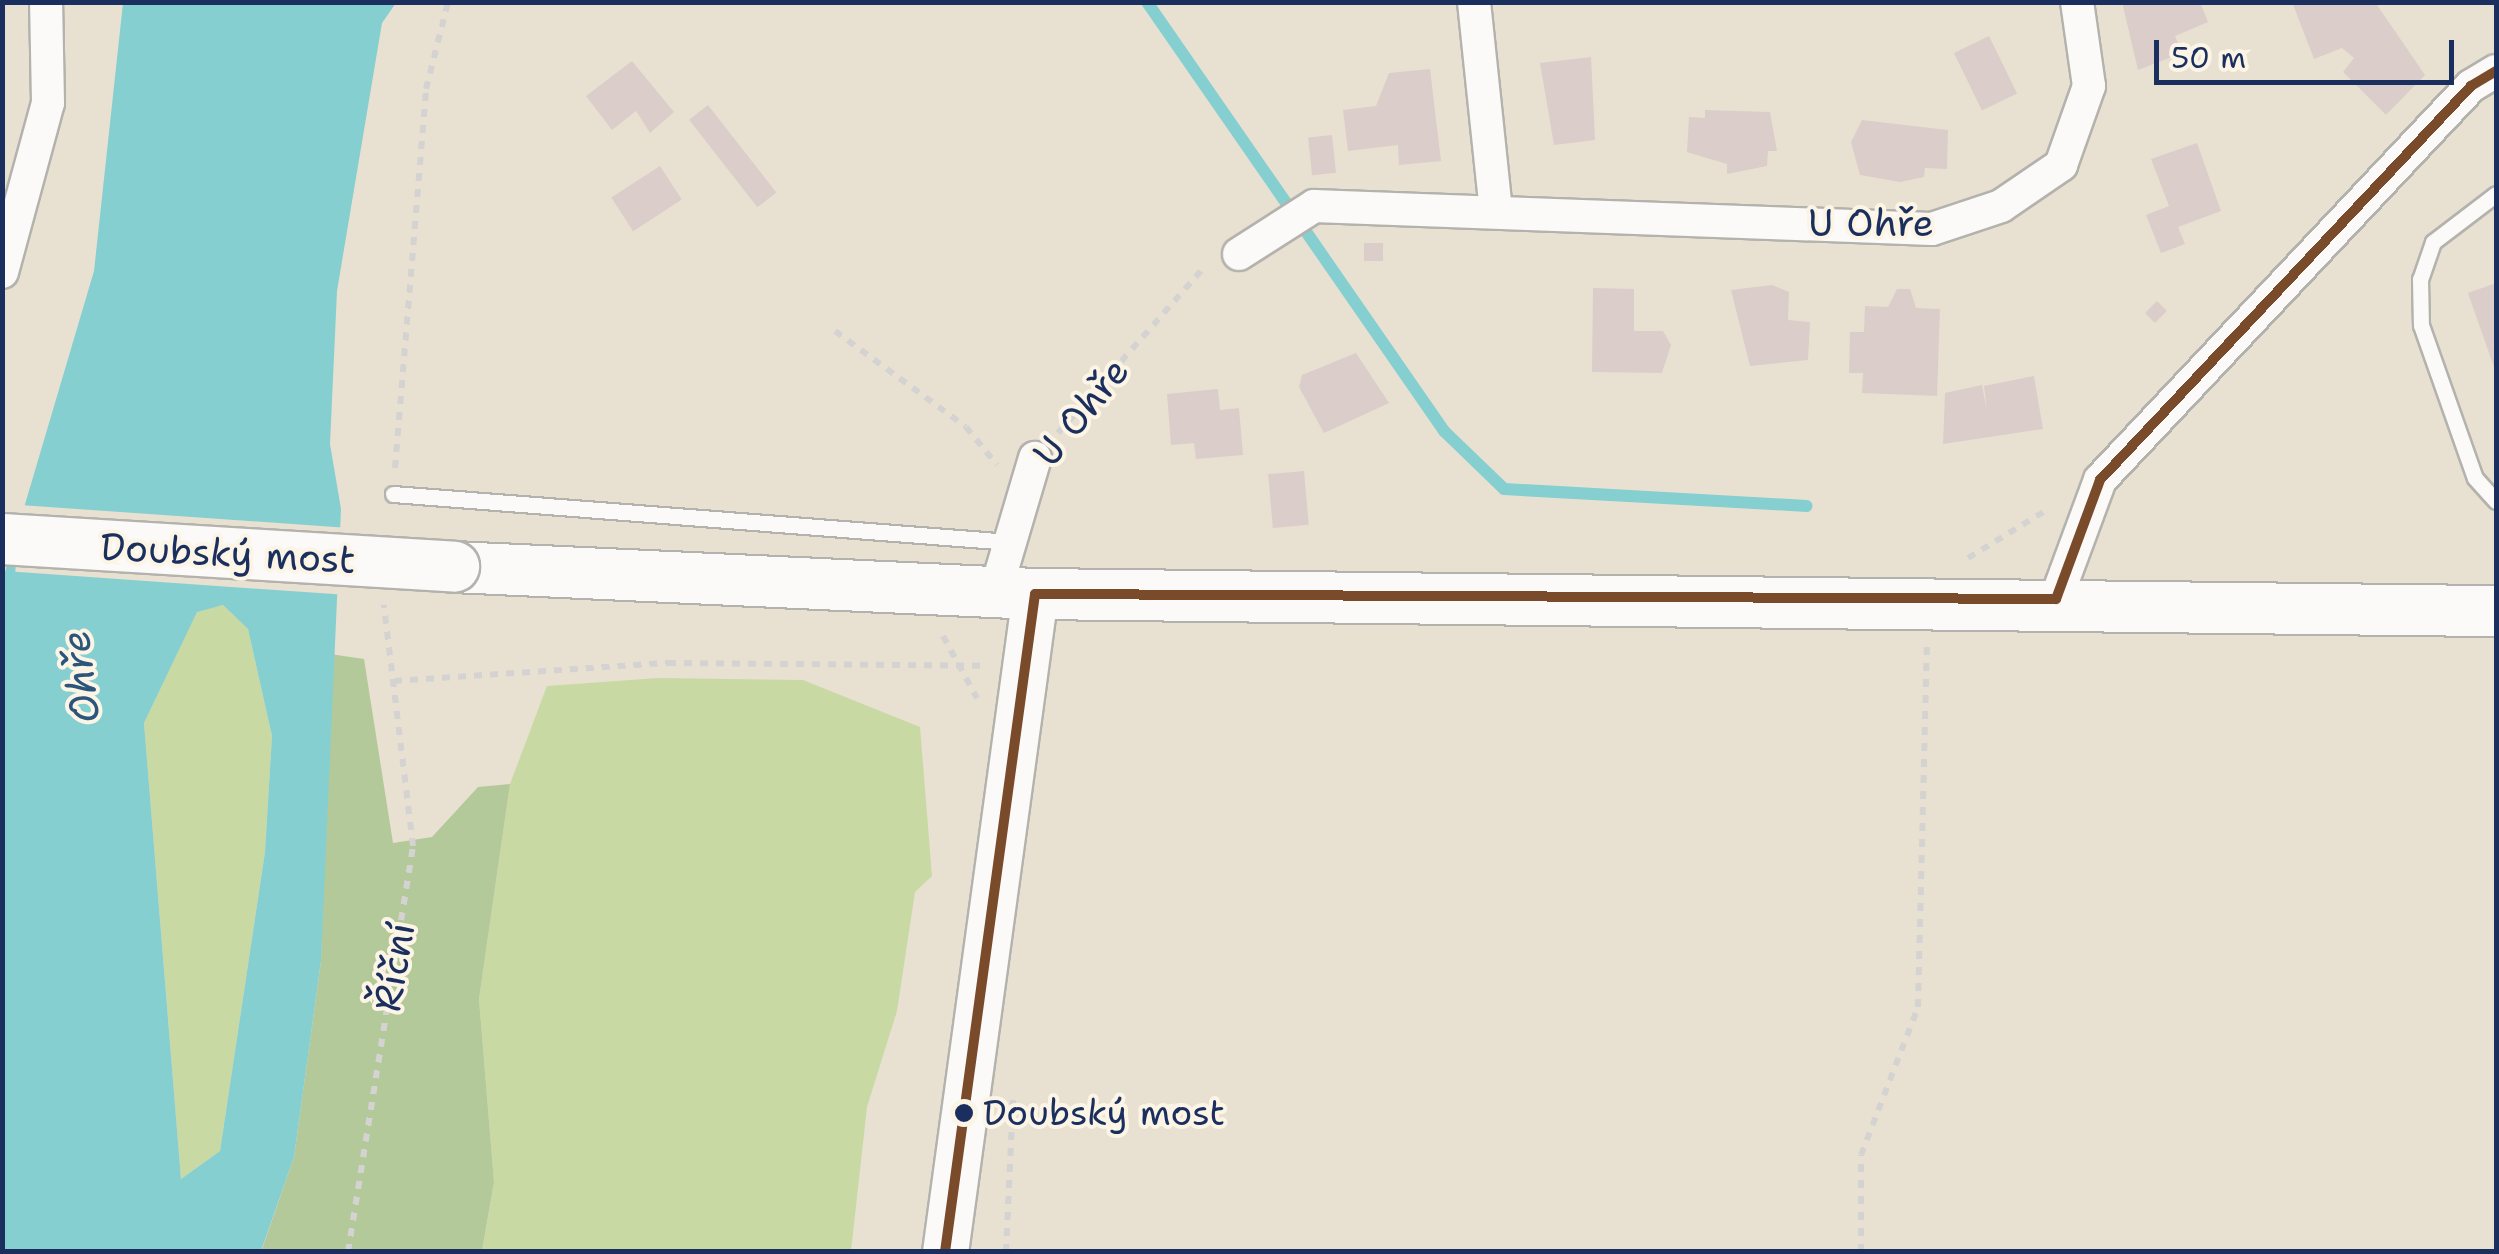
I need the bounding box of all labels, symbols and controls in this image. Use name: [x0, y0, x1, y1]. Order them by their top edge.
scale bar: [2159, 20, 2459, 82]
text: 50 m: [2171, 37, 2246, 78]
street label: U Ohře: [1808, 200, 1934, 246]
street label: U Ohře: [1024, 349, 1138, 475]
street label: Doubský most: [99, 524, 357, 582]
water label: Ohře: [51, 628, 109, 726]
street label: Říční: [364, 919, 424, 1015]
place label: Doubský most: [983, 1091, 1225, 1135]
marker: Doubský most: [954, 1103, 974, 1123]

